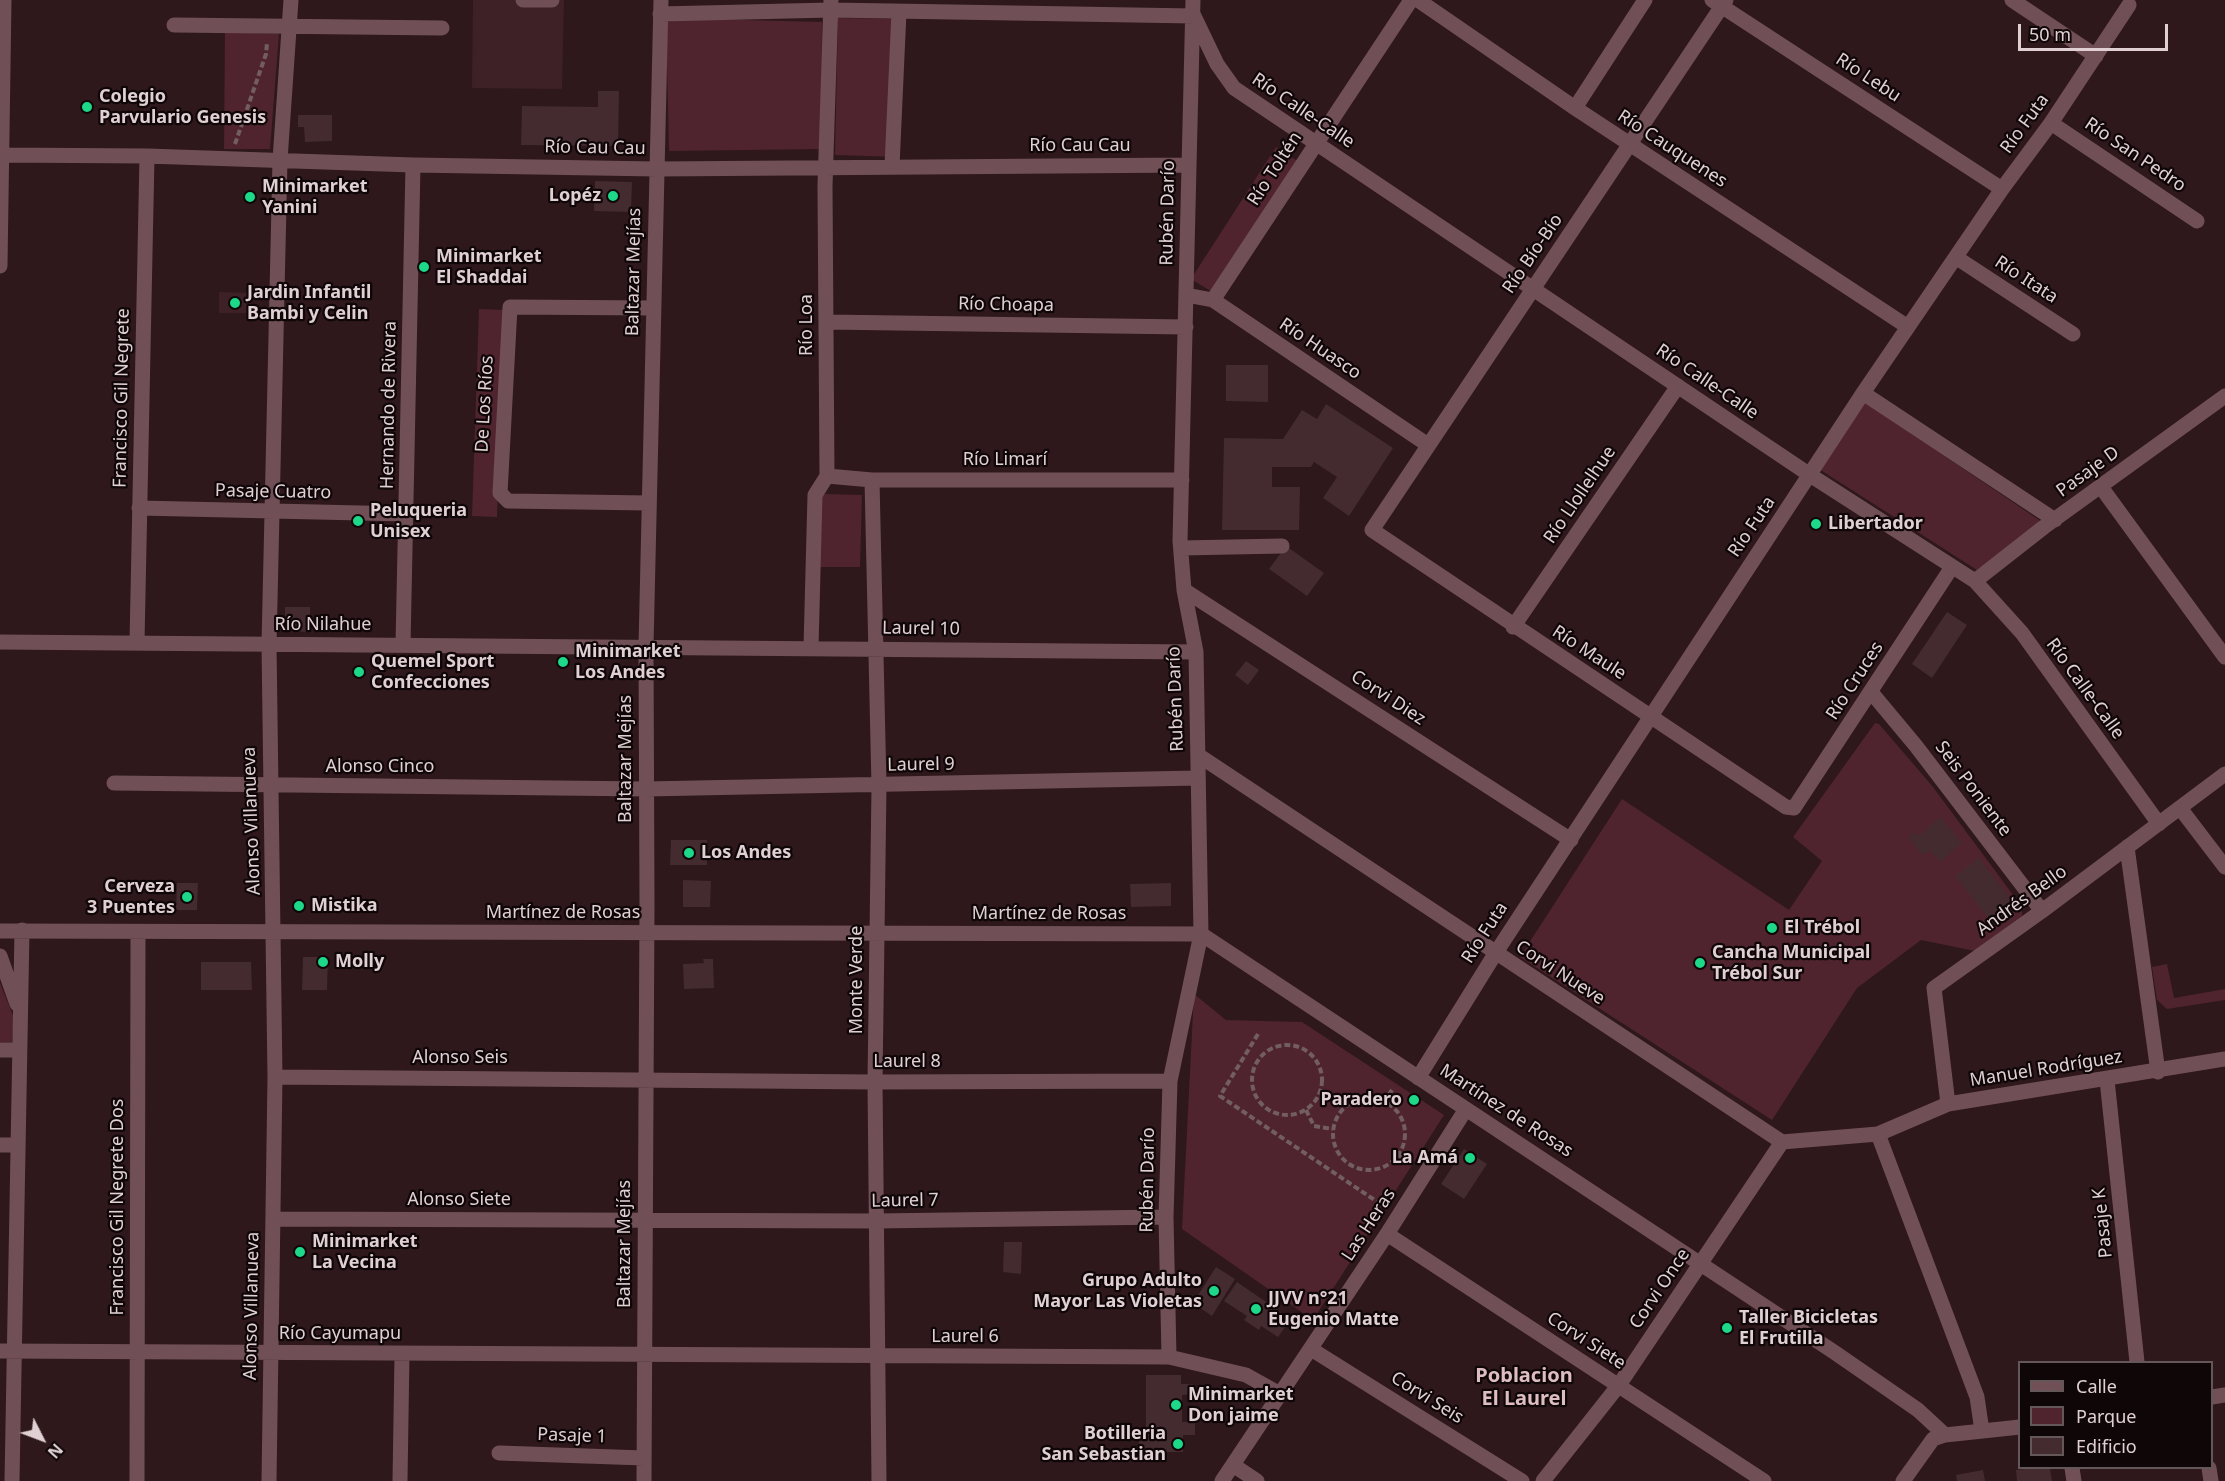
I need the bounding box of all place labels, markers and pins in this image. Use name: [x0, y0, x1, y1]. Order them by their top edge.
place label: Colegio Parvulario Genesis: [99, 86, 266, 128]
marker: Colegio Parvulario Genesis: [80, 100, 94, 114]
place label: Minimarket Yanini: [262, 176, 368, 219]
place label: Lopéz: [549, 185, 601, 207]
marker: Lopéz: [606, 189, 620, 203]
marker: Minimarket Yanini: [243, 190, 257, 204]
place label: Minimarket El Shaddai: [436, 246, 542, 288]
marker: Minimarket El Shaddai: [417, 260, 431, 274]
place label: Jardin Infantil Bambi y Celin: [247, 282, 371, 324]
marker: Jardin Infantil Bambi y Celin: [228, 296, 242, 310]
place label: Peluqueria Unisex: [370, 500, 467, 542]
place label: Libertador: [1828, 513, 1923, 535]
marker: Peluqueria Unisex: [351, 514, 365, 528]
marker: Libertador: [1809, 517, 1823, 531]
place label: Minimarket Los Andes: [575, 641, 681, 684]
place label: Quemel Sport Confecciones: [371, 651, 494, 694]
marker: Minimarket Los Andes: [556, 655, 570, 669]
marker: Quemel Sport Confecciones: [352, 665, 366, 679]
place label: Los Andes: [701, 842, 791, 864]
marker: Los Andes: [682, 846, 696, 860]
place label: Cerveza 3 Puentes: [87, 876, 175, 918]
marker: Cerveza 3 Puentes: [180, 890, 194, 904]
place label: Mistika: [311, 895, 378, 917]
marker: Mistika: [292, 899, 306, 913]
place label: El Trébol: [1784, 917, 1860, 939]
marker: El Trébol: [1765, 921, 1779, 935]
place label: Cancha Municipal Trébol Sur: [1712, 942, 1870, 984]
place label: Molly: [335, 951, 384, 973]
marker: Molly: [316, 955, 330, 969]
marker: Cancha Municipal Trébol Sur: [1693, 956, 1707, 970]
place label: Paradero: [1321, 1089, 1402, 1111]
marker: Paradero: [1407, 1093, 1421, 1107]
place label: La Amá: [1392, 1147, 1458, 1169]
marker: La Amá: [1463, 1151, 1477, 1165]
place label: Minimarket La Vecina: [312, 1231, 418, 1274]
marker: Minimarket La Vecina: [293, 1245, 307, 1259]
place label: Grupo Adulto Mayor Las Violetas: [1033, 1270, 1202, 1312]
marker: Grupo Adulto Mayor Las Violetas: [1207, 1284, 1221, 1298]
place label: JJVV n°21 Eugenio Matte: [1268, 1288, 1399, 1330]
marker: JJVV n°21 Eugenio Matte: [1249, 1302, 1263, 1316]
place label: Taller Bicicletas El Frutilla: [1739, 1307, 1878, 1350]
marker: Taller Bicicletas El Frutilla: [1720, 1321, 1734, 1335]
place label: Minimarket Don jaime: [1188, 1384, 1294, 1426]
marker: Minimarket Don jaime: [1169, 1398, 1183, 1412]
place label: Botilleria San Sebastian: [1041, 1423, 1166, 1466]
marker: Botilleria San Sebastian: [1171, 1437, 1185, 1451]

